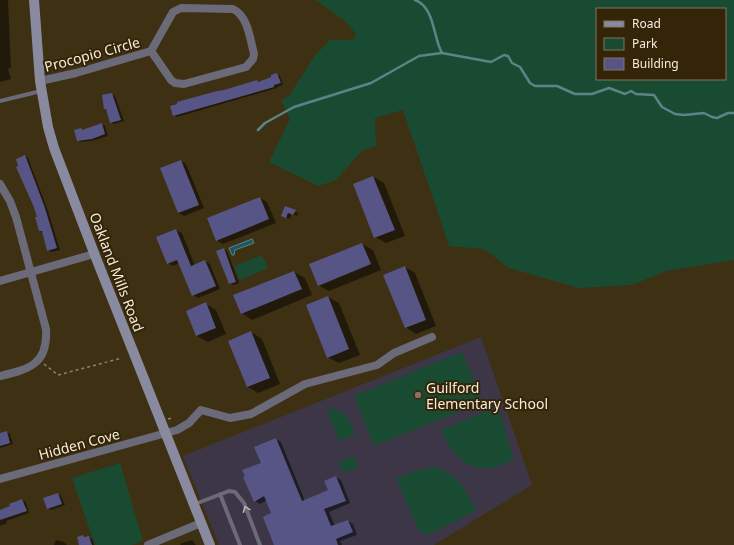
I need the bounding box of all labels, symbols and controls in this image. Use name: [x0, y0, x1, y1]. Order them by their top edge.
legend: [596, 8, 726, 80]
text: Road: [632, 15, 661, 32]
street label: Procopio Circle: [42, 32, 142, 76]
text: Park: [632, 35, 658, 52]
text: Building: [632, 55, 679, 72]
street label: Oakland Mills Road: [86, 210, 148, 334]
place label: Guilford Elementary School: [426, 378, 548, 413]
marker: Guilford Elementary School: [413, 390, 423, 400]
street label: Hidden Cove: [36, 424, 122, 464]
one-way arrow: [243, 505, 251, 512]

